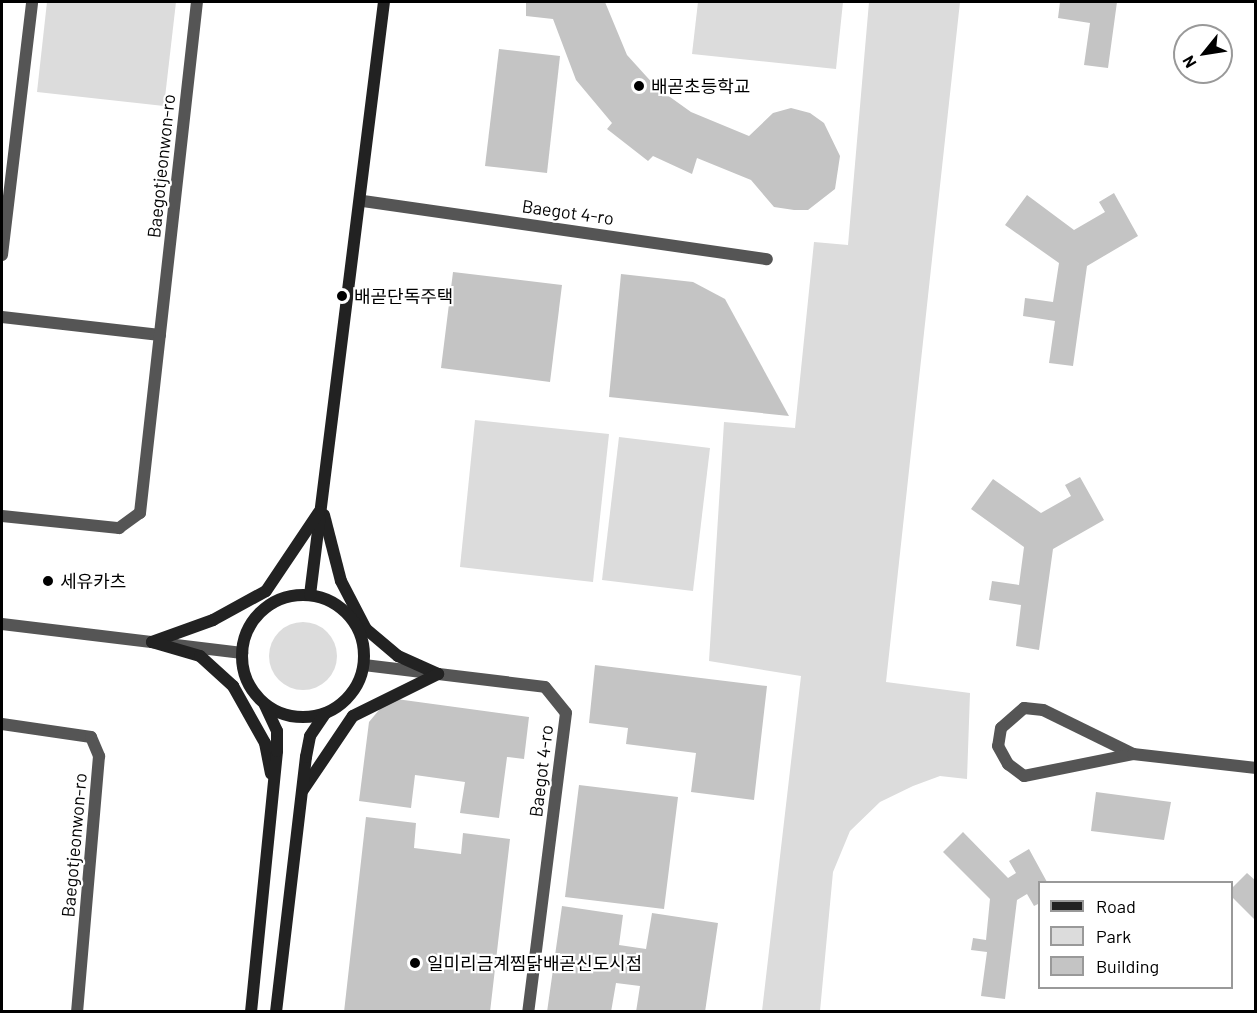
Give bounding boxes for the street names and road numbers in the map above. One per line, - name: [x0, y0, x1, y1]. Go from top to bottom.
- street label: Baegotjeonwon-ro: [143, 93, 179, 239]
- street label: Baegot 4-ro: [521, 195, 615, 229]
- street label: Baegot 4-ro: [525, 724, 557, 818]
- street label: Baegotjeonwon-ro: [57, 772, 91, 918]

